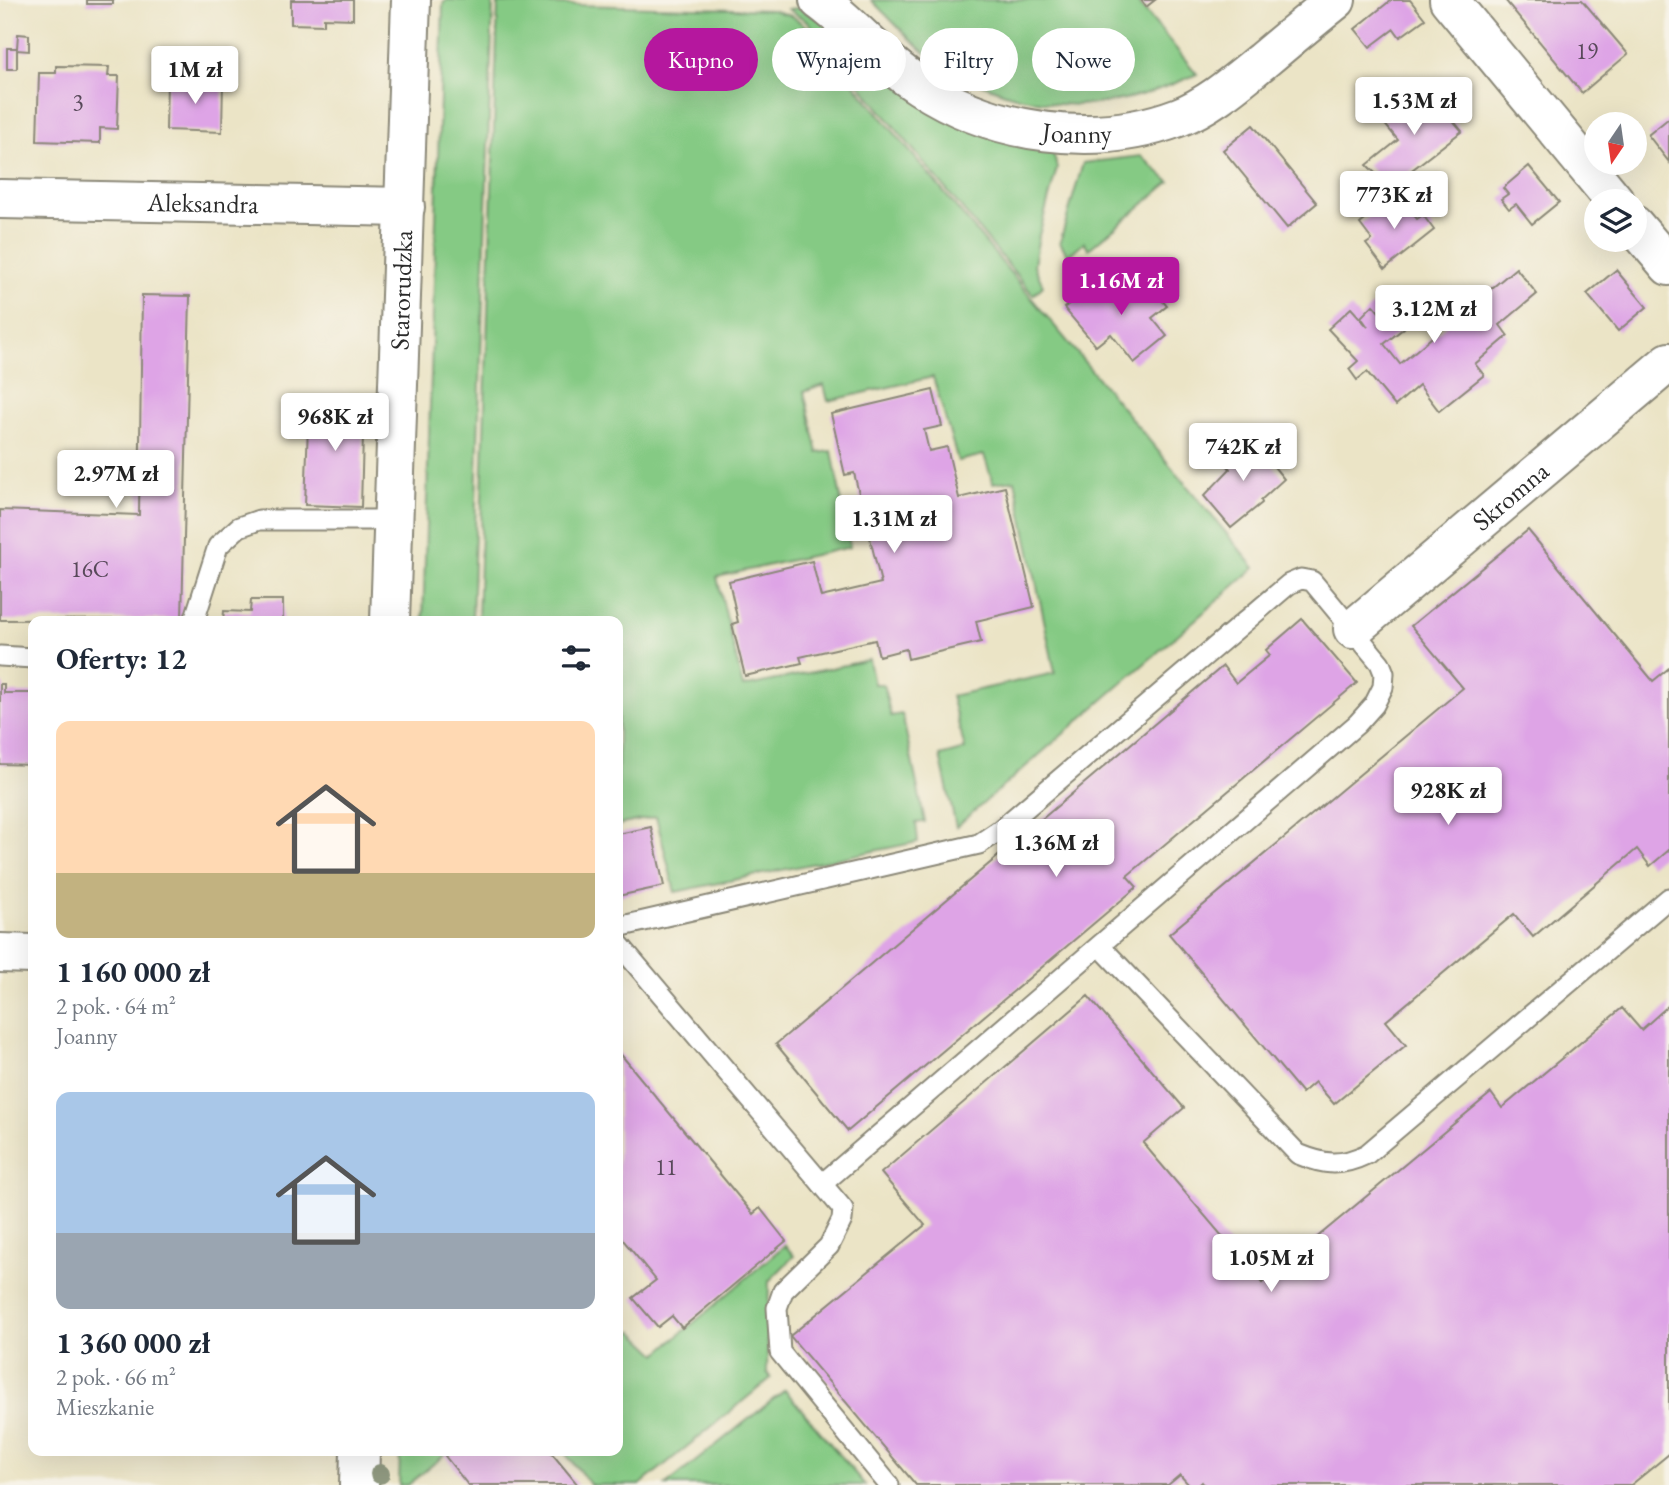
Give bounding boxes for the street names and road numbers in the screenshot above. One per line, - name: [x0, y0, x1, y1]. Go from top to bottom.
- street label: Joanny: [1038, 114, 1114, 151]
- street label: Aleksandra: [146, 185, 260, 221]
- street label: Starorudzka: [382, 229, 420, 351]
- street label: Skromna: [1465, 454, 1556, 538]

